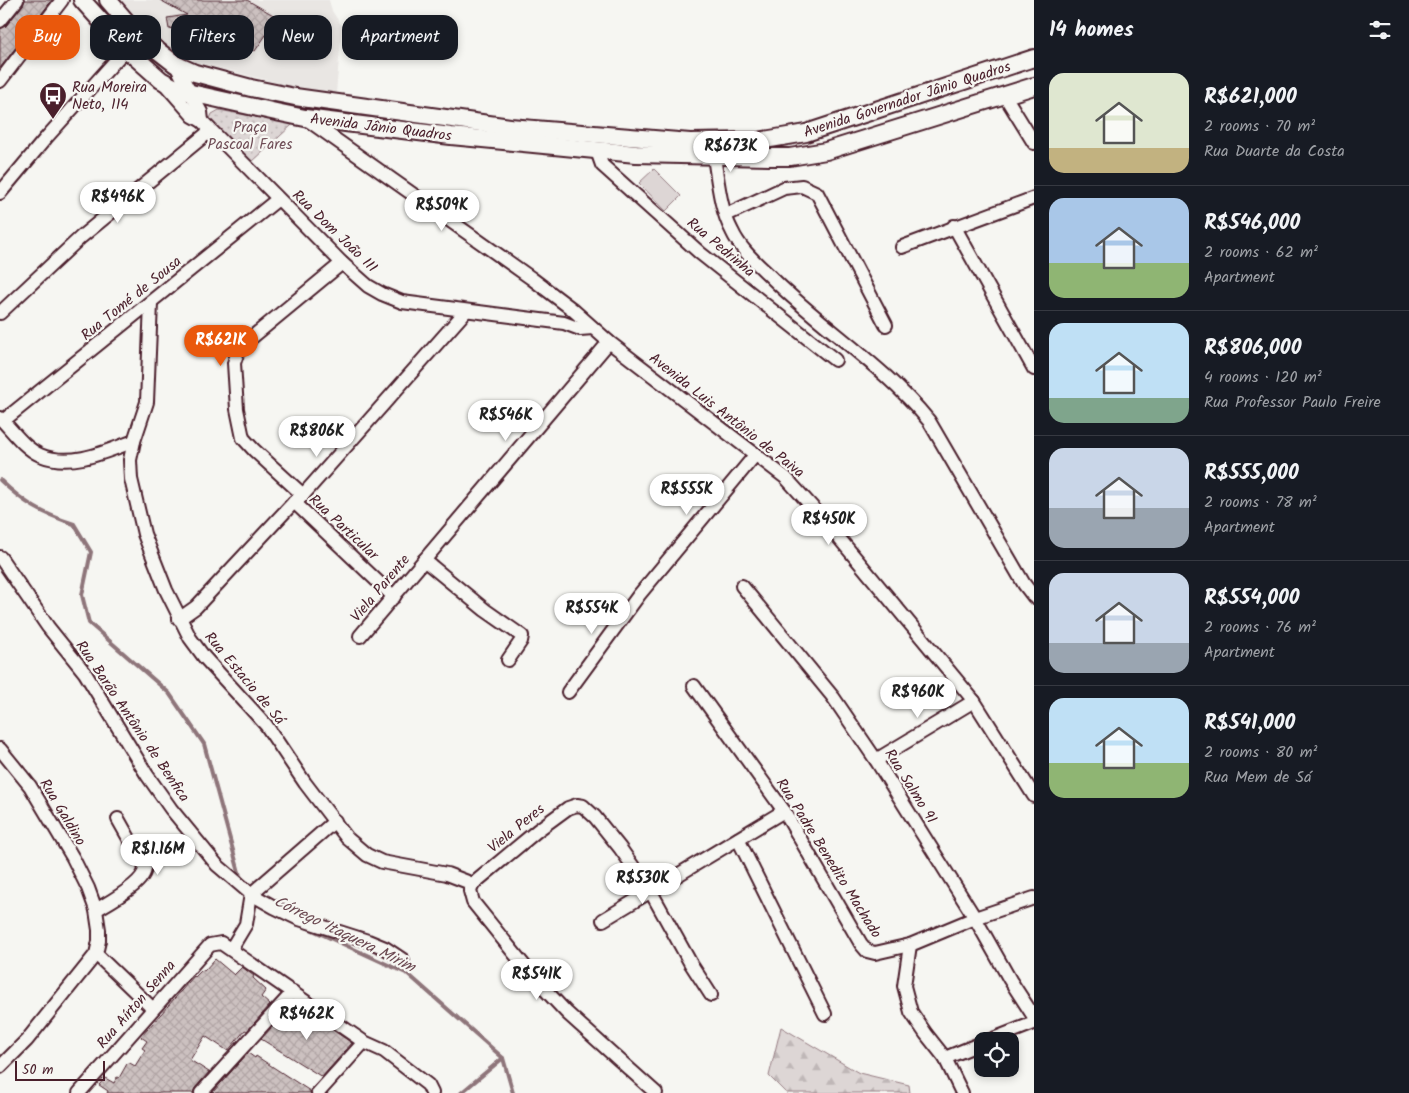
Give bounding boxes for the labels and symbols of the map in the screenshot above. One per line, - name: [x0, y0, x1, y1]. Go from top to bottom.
- street label: Avenida Governador Jânio Quadros: [801, 55, 1015, 145]
- place label: Rua Moreira Neto, 114: [72, 76, 147, 117]
- bus stop icon: Rua Moreira Neto, 114: [38, 81, 68, 120]
- street label: Avenida Jânio Quadros: [309, 107, 454, 149]
- park label: Praça Pascoal Fares: [208, 116, 293, 157]
- pin: R$673K: [690, 130, 772, 173]
- pin: R$496K: [77, 182, 159, 224]
- street label: Rua Dom João III: [286, 184, 383, 279]
- pin: R$509K: [401, 190, 483, 232]
- street label: Rua Pedrinha: [681, 212, 760, 284]
- street label: Rua Tomé de Sousa: [76, 250, 187, 347]
- pin: R$621K: [180, 324, 262, 367]
- street label: Avenida Luis Antônio de Paiva: [643, 347, 809, 484]
- pin: R$546K: [465, 400, 547, 442]
- pin: R$806K: [276, 416, 358, 458]
- pin: R$555K: [646, 474, 728, 516]
- street label: Rua Particular: [303, 489, 384, 567]
- pin: R$450K: [788, 504, 870, 546]
- street label: Viela Parente: [345, 549, 417, 628]
- pin: R$554K: [551, 592, 633, 635]
- street label: Rua Estacio de Sá: [198, 627, 292, 732]
- street label: Rua Barão Antônio de Benfica: [69, 636, 195, 807]
- pin: R$960K: [877, 676, 959, 719]
- street label: Rua Salmo 91: [878, 744, 943, 829]
- street label: Rua Galdino: [33, 774, 92, 851]
- street label: Rua Padre Benedito Machado: [769, 774, 887, 944]
- street label: Viela Peres: [483, 798, 551, 860]
- pin: R$1.16M: [112, 834, 204, 876]
- pin: R$530K: [602, 862, 684, 905]
- water label: Córrego Itaquera Mirim: [269, 889, 420, 980]
- street label: Rua Aírton Senna: [91, 955, 182, 1054]
- pin: R$541K: [496, 958, 578, 1001]
- pin: R$462K: [266, 998, 348, 1041]
- scale bar: [15, 1058, 105, 1081]

